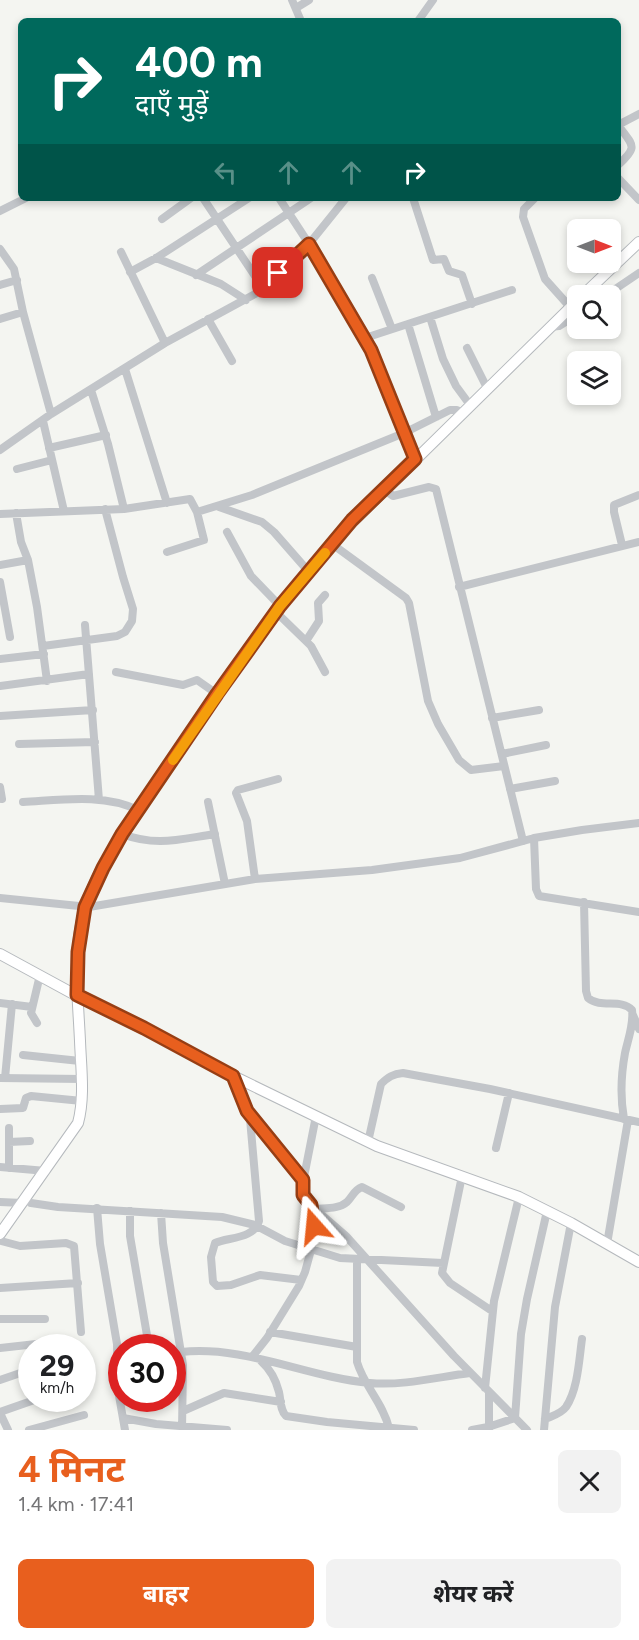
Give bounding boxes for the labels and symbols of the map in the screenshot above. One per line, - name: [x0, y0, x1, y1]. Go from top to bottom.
- north arrow: [567, 219, 621, 273]
- pin: [252, 247, 303, 298]
- position arrow: [282, 1194, 346, 1258]
- speed limit sign: 30: [108, 1334, 186, 1412]

